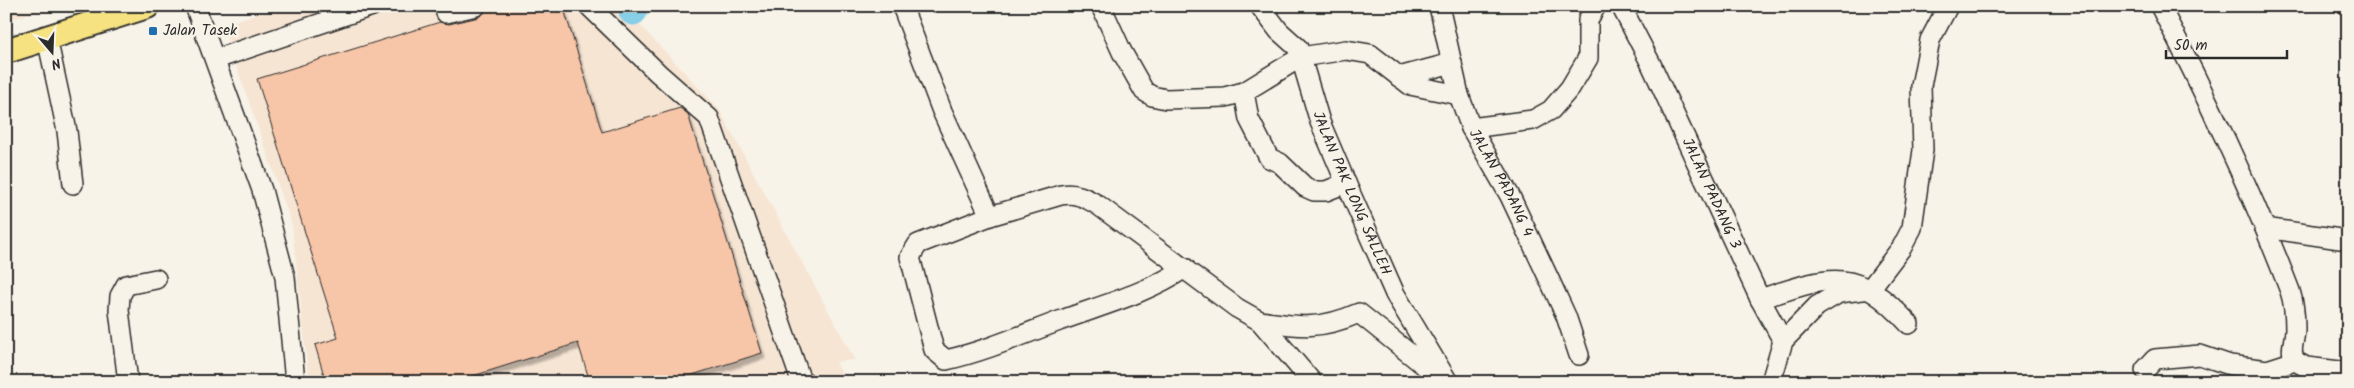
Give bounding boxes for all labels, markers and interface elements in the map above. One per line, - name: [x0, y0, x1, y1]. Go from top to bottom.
- place label: Jalan Tasek: [163, 19, 238, 43]
- marker: Jalan Tasek: [147, 25, 159, 37]
- north arrow: [28, 28, 78, 78]
- scale bar: [2166, 28, 2288, 60]
- text: 50 m: [2174, 34, 2208, 58]
- text: N: [48, 52, 64, 75]
- street label: JALAN PAK LONG SALLEH: [1305, 108, 1397, 279]
- street label: JALAN PADANG 4: [1462, 125, 1540, 241]
- street label: JALAN PADANG 3: [1675, 134, 1747, 253]

